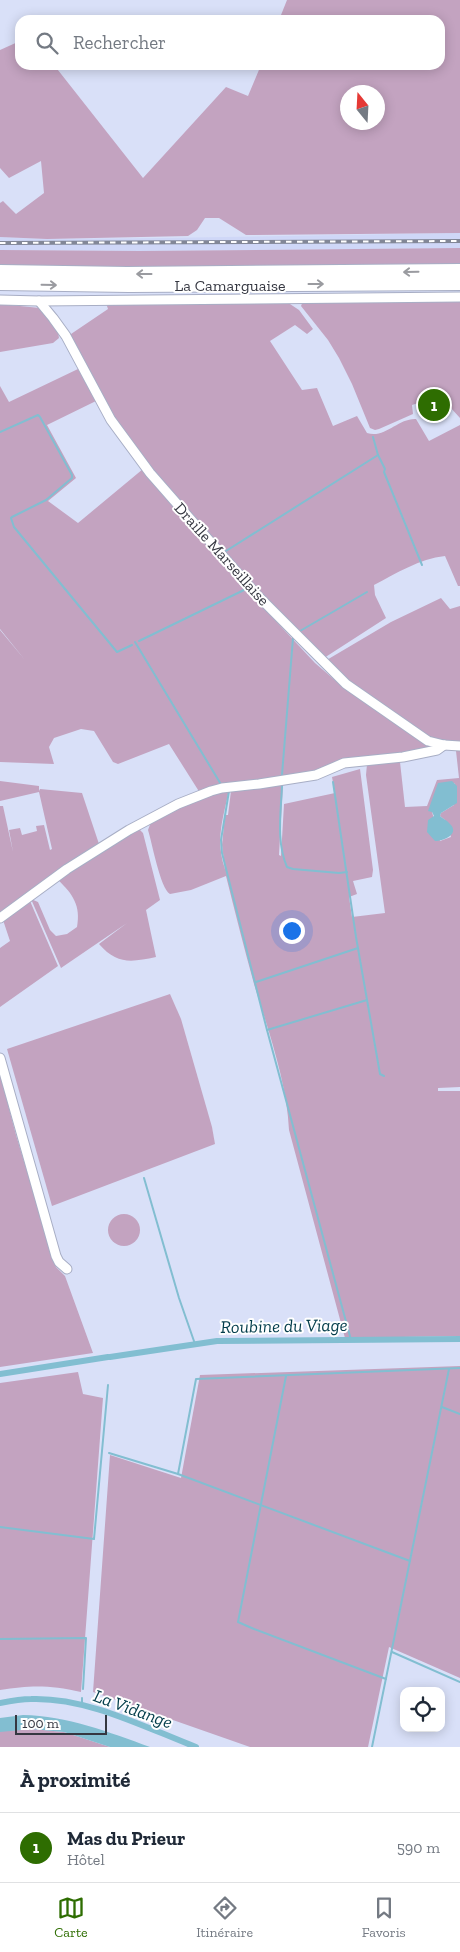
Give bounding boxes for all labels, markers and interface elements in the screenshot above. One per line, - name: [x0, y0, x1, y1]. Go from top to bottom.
- search box: [15, 15, 445, 70]
- icon: search: [33, 29, 61, 57]
- text: Rechercher: [73, 31, 166, 54]
- north arrow: [340, 85, 385, 130]
- one-way arrow: [404, 267, 420, 277]
- one-way arrow: [136, 269, 152, 279]
- street label: La Camarguaise: [175, 276, 285, 295]
- one-way arrow: [308, 279, 324, 289]
- one-way arrow: [40, 280, 56, 290]
- pin: 1: [418, 386, 450, 424]
- street label: Draille Marseillaise: [171, 498, 273, 610]
- your location: [279, 918, 305, 944]
- water label: Roubine du Viage: [220, 1314, 348, 1338]
- water label: La Vidange: [91, 1685, 176, 1733]
- map controls: [400, 1687, 445, 1732]
- button: locate: [400, 1687, 445, 1732]
- scale bar: [15, 1712, 108, 1735]
- text: 100 m: [22, 1715, 59, 1732]
- text: À proximité: [20, 1767, 130, 1792]
- text: Mas du Prieur: [67, 1827, 185, 1850]
- text: 1: [33, 1838, 39, 1857]
- text: 590 m: [397, 1838, 440, 1857]
- text: Hôtel: [67, 1850, 105, 1869]
- tab: Carte: [54, 1894, 88, 1941]
- tab: Itinéraire: [196, 1894, 253, 1941]
- tab: Favoris: [362, 1894, 406, 1941]

